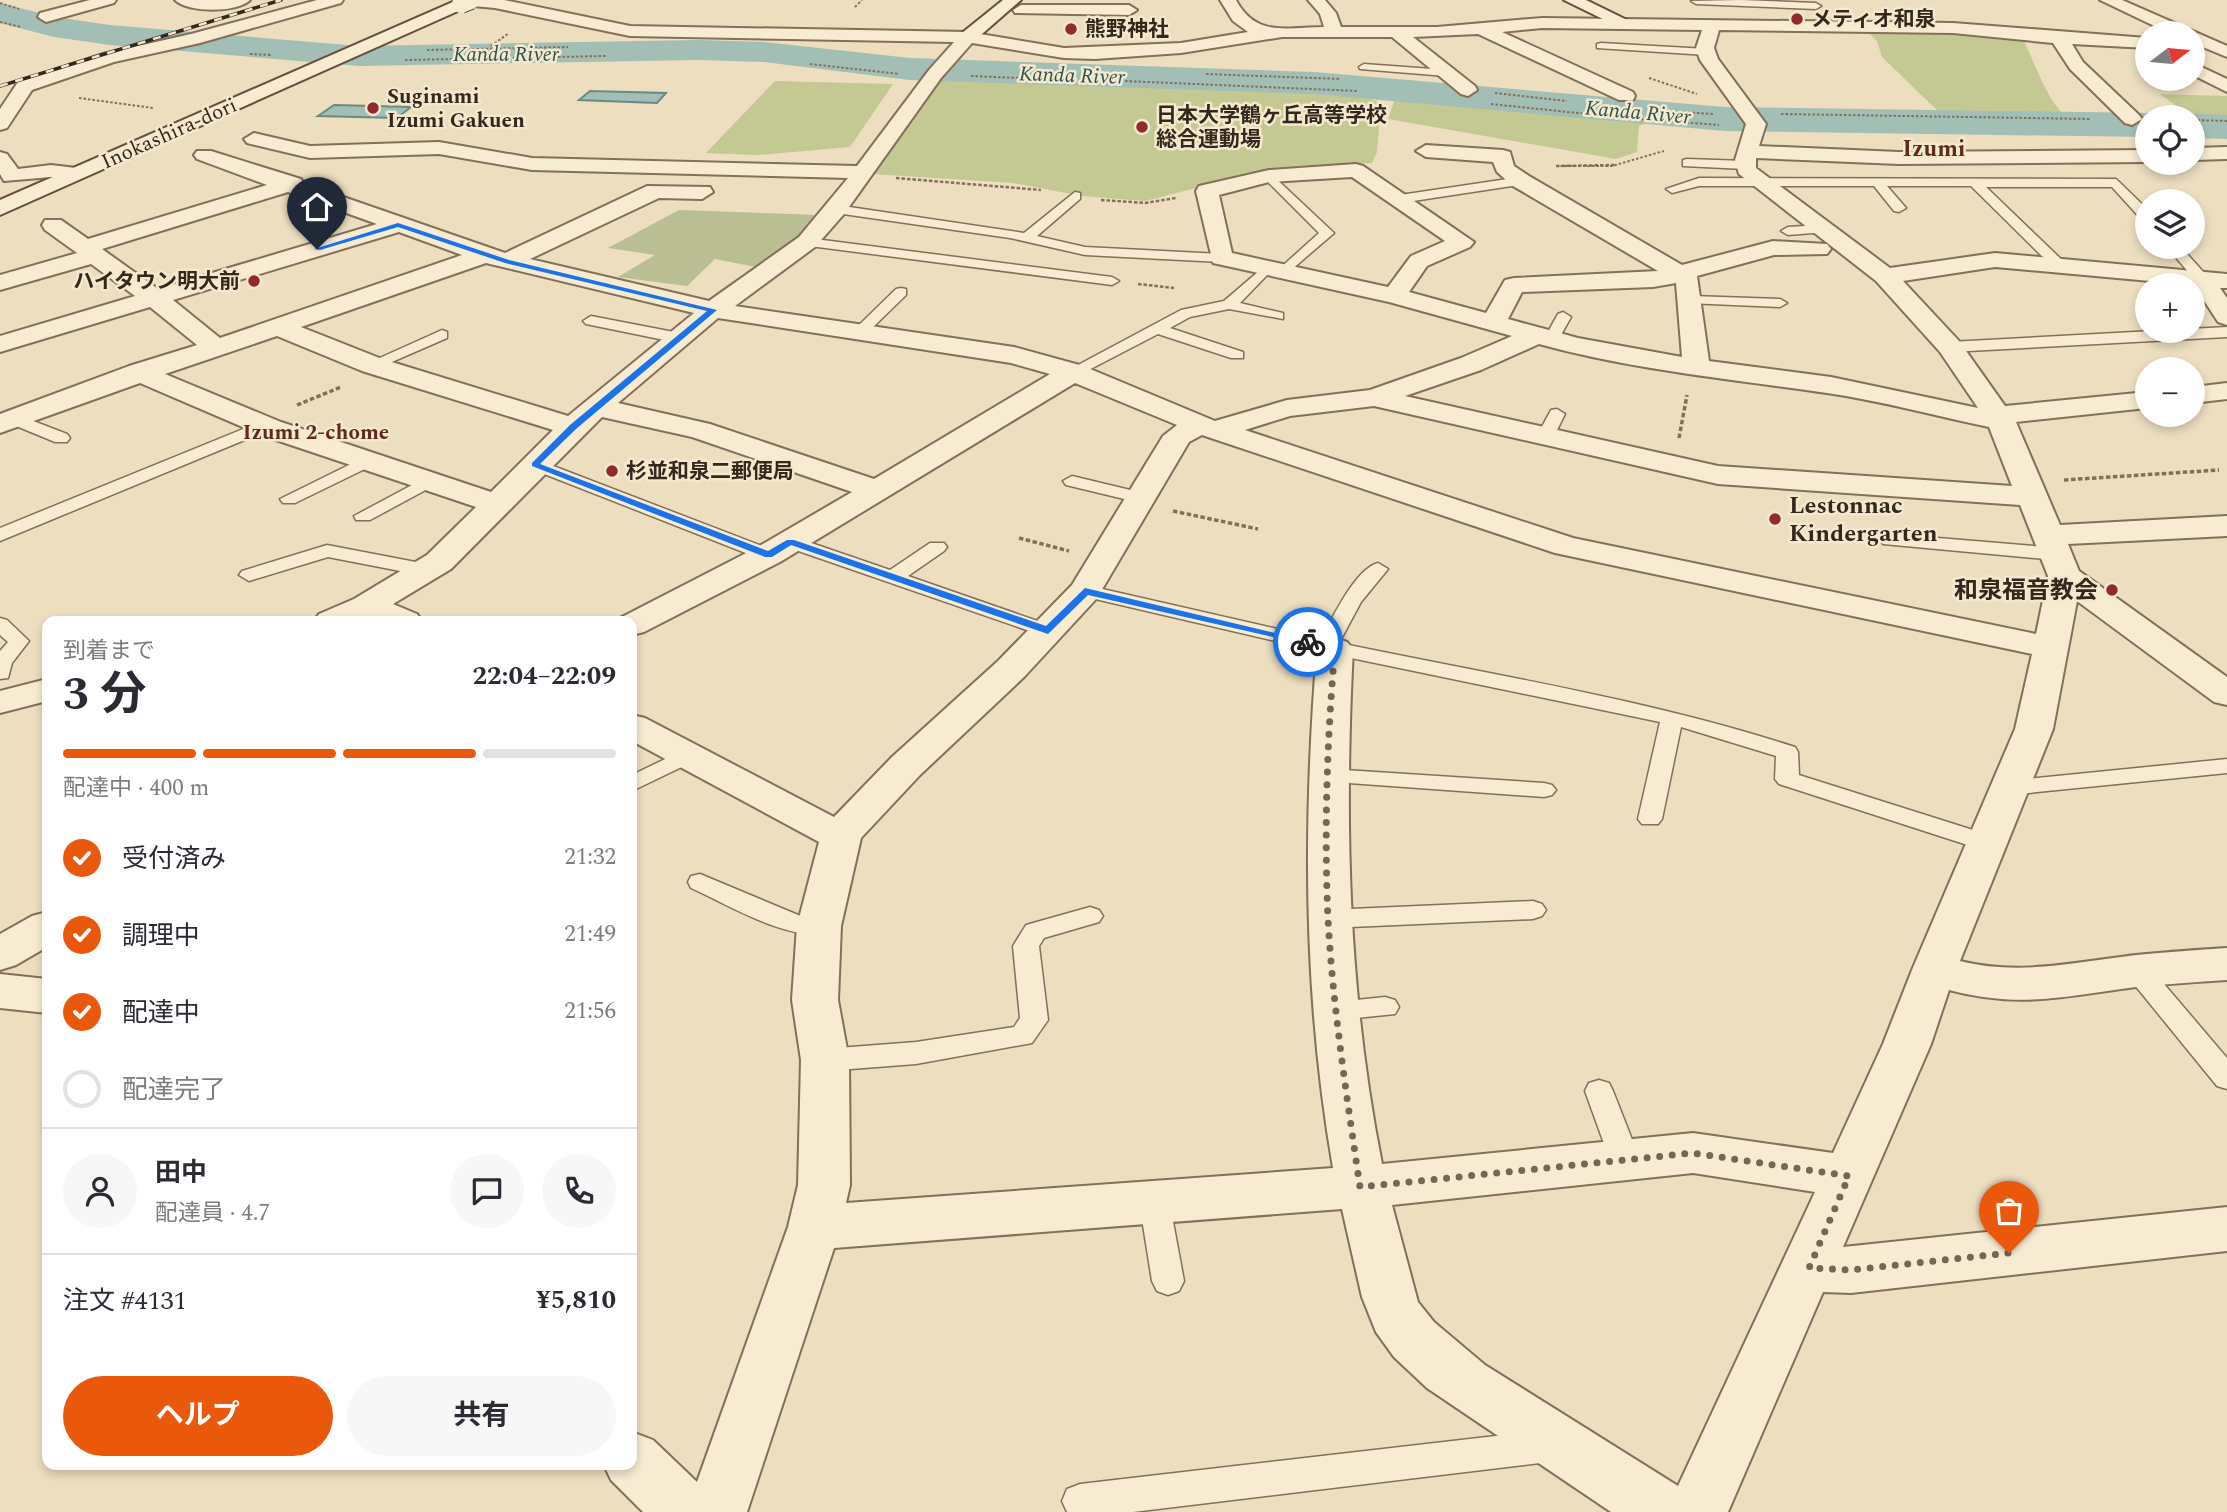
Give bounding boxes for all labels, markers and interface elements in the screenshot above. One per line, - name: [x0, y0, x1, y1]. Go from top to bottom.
- place label: メティオ和泉: [1811, 4, 1936, 36]
- marker: メティオ和泉: [1789, 11, 1805, 27]
- place label: 熊野神社: [1085, 14, 1169, 46]
- marker: 熊野神社: [1063, 21, 1079, 37]
- north arrow: [2135, 21, 2205, 91]
- map controls: [2135, 21, 2205, 427]
- water label: Kanda River: [453, 39, 560, 71]
- water label: Kanda River: [1018, 58, 1126, 94]
- place label: Suginami Izumi Gakuen: [387, 81, 525, 137]
- street label: Inokashira-dori: [96, 90, 242, 178]
- water label: Kanda River: [1584, 92, 1693, 134]
- marker: Suginami Izumi Gakuen: [365, 100, 381, 116]
- place label: 日本大学鶴ヶ丘高等学校 総合運動場: [1156, 100, 1387, 156]
- button: locate: [2135, 105, 2205, 175]
- marker: 日本大学鶴ヶ丘高等学校 総合運動場: [1134, 119, 1150, 135]
- district label: Izumi: [1903, 132, 1965, 167]
- pin: [287, 177, 347, 249]
- icon: home: [298, 188, 336, 226]
- button: layers: [2135, 189, 2205, 259]
- place label: ハイタウン明大前: [73, 266, 240, 298]
- marker: ハイタウン明大前: [246, 273, 262, 289]
- button: +: [2135, 273, 2205, 343]
- button: −: [2135, 357, 2205, 427]
- district label: Izumi 2-chome: [243, 417, 389, 449]
- place label: 杉並和泉二郵便局: [626, 456, 794, 488]
- marker: 杉並和泉二郵便局: [604, 463, 620, 479]
- place label: Lestonnac Kindergarten: [1789, 488, 1938, 552]
- marker: Lestonnac Kindergarten: [1767, 511, 1783, 527]
- place label: 和泉福音教会: [1954, 573, 2098, 609]
- marker: 和泉福音教会: [2104, 582, 2120, 598]
- courier: [1273, 607, 1343, 677]
- icon: bike: [1289, 623, 1327, 661]
- text: 到着まで: [63, 634, 155, 669]
- text: 22:04–22:09: [472, 656, 616, 696]
- text: 3 分: [63, 660, 146, 730]
- text: 配達中 · 400 m: [63, 771, 209, 806]
- icon: check: [63, 839, 101, 877]
- text: 受付済み: [122, 839, 226, 879]
- text: 21:32: [564, 840, 616, 875]
- icon: check: [63, 916, 101, 954]
- text: 調理中: [122, 916, 200, 956]
- text: 21:49: [564, 917, 616, 952]
- icon: check: [63, 993, 101, 1031]
- text: 配達中: [122, 993, 200, 1033]
- text: 21:56: [564, 994, 616, 1029]
- text: 配達完了: [122, 1070, 226, 1110]
- text: 田中: [155, 1153, 207, 1193]
- button: person: [63, 1154, 137, 1228]
- button: chat: [450, 1154, 524, 1228]
- button: phone: [542, 1154, 616, 1228]
- pin: [1979, 1181, 2039, 1253]
- icon: bag: [1990, 1192, 2028, 1230]
- text: 配達員 · 4.7: [155, 1196, 270, 1231]
- text: ¥5,810: [536, 1280, 616, 1320]
- text: 注文 #4131: [63, 1281, 187, 1321]
- button: ヘルプ: [63, 1376, 333, 1456]
- button: 共有: [347, 1376, 616, 1456]

